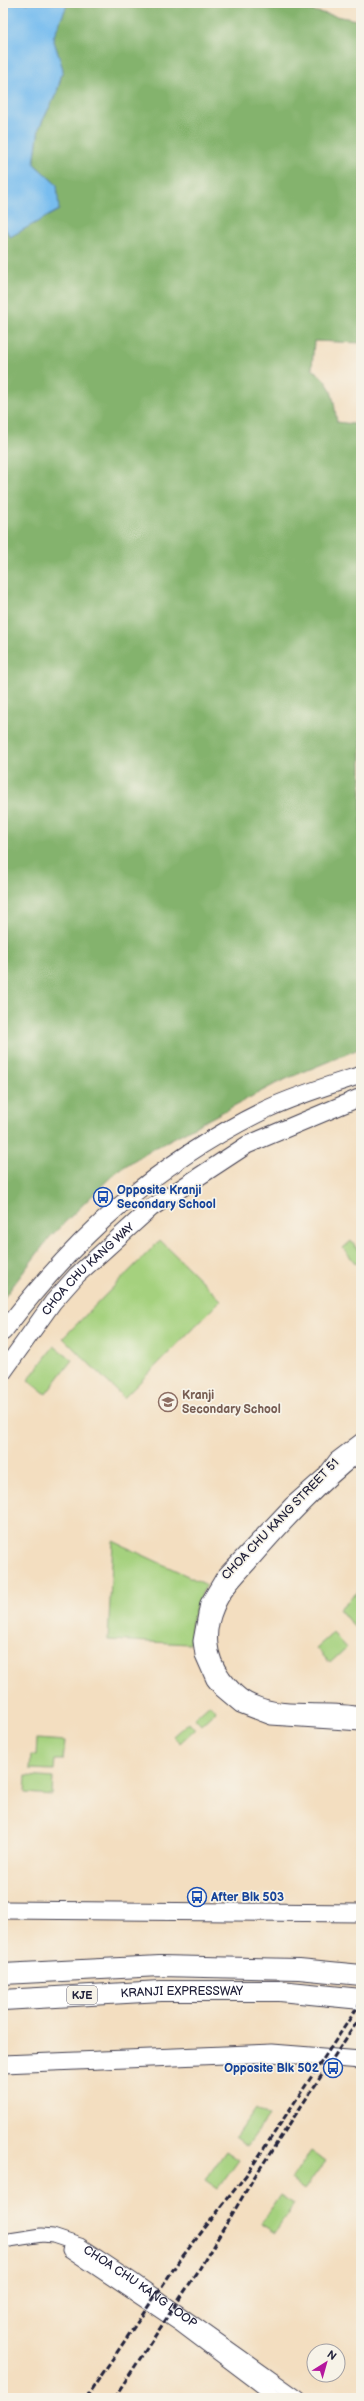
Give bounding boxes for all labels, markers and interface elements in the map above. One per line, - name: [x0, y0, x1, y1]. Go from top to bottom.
- place label: Opposite Kranji Secondary School: [117, 1183, 216, 1212]
- bus stop icon: Opposite Kranji Secondary School: [92, 1186, 114, 1208]
- street label: CHOA CHU KANG WAY: [39, 1219, 138, 1319]
- place label: Kranji Secondary School: [182, 1388, 281, 1417]
- school or university icon: Kranji Secondary School: [157, 1391, 179, 1413]
- street label: CHOA CHU KANG STREET 51: [218, 1456, 342, 1583]
- bus stop icon: After Blk 503: [186, 1886, 208, 1908]
- place label: After Blk 503: [210, 1890, 284, 1905]
- street label: KRANJI EXPRESSWAY: [120, 1984, 244, 2001]
- road number: KJE: [67, 1986, 97, 2004]
- bus stop icon: Opposite Blk 502: [322, 2057, 344, 2079]
- place label: Opposite Blk 502: [224, 2061, 320, 2076]
- street label: CHOA CHU KANG LOOP: [80, 2242, 200, 2331]
- north arrow: [306, 2343, 346, 2383]
- text: N: [325, 2348, 339, 2363]

